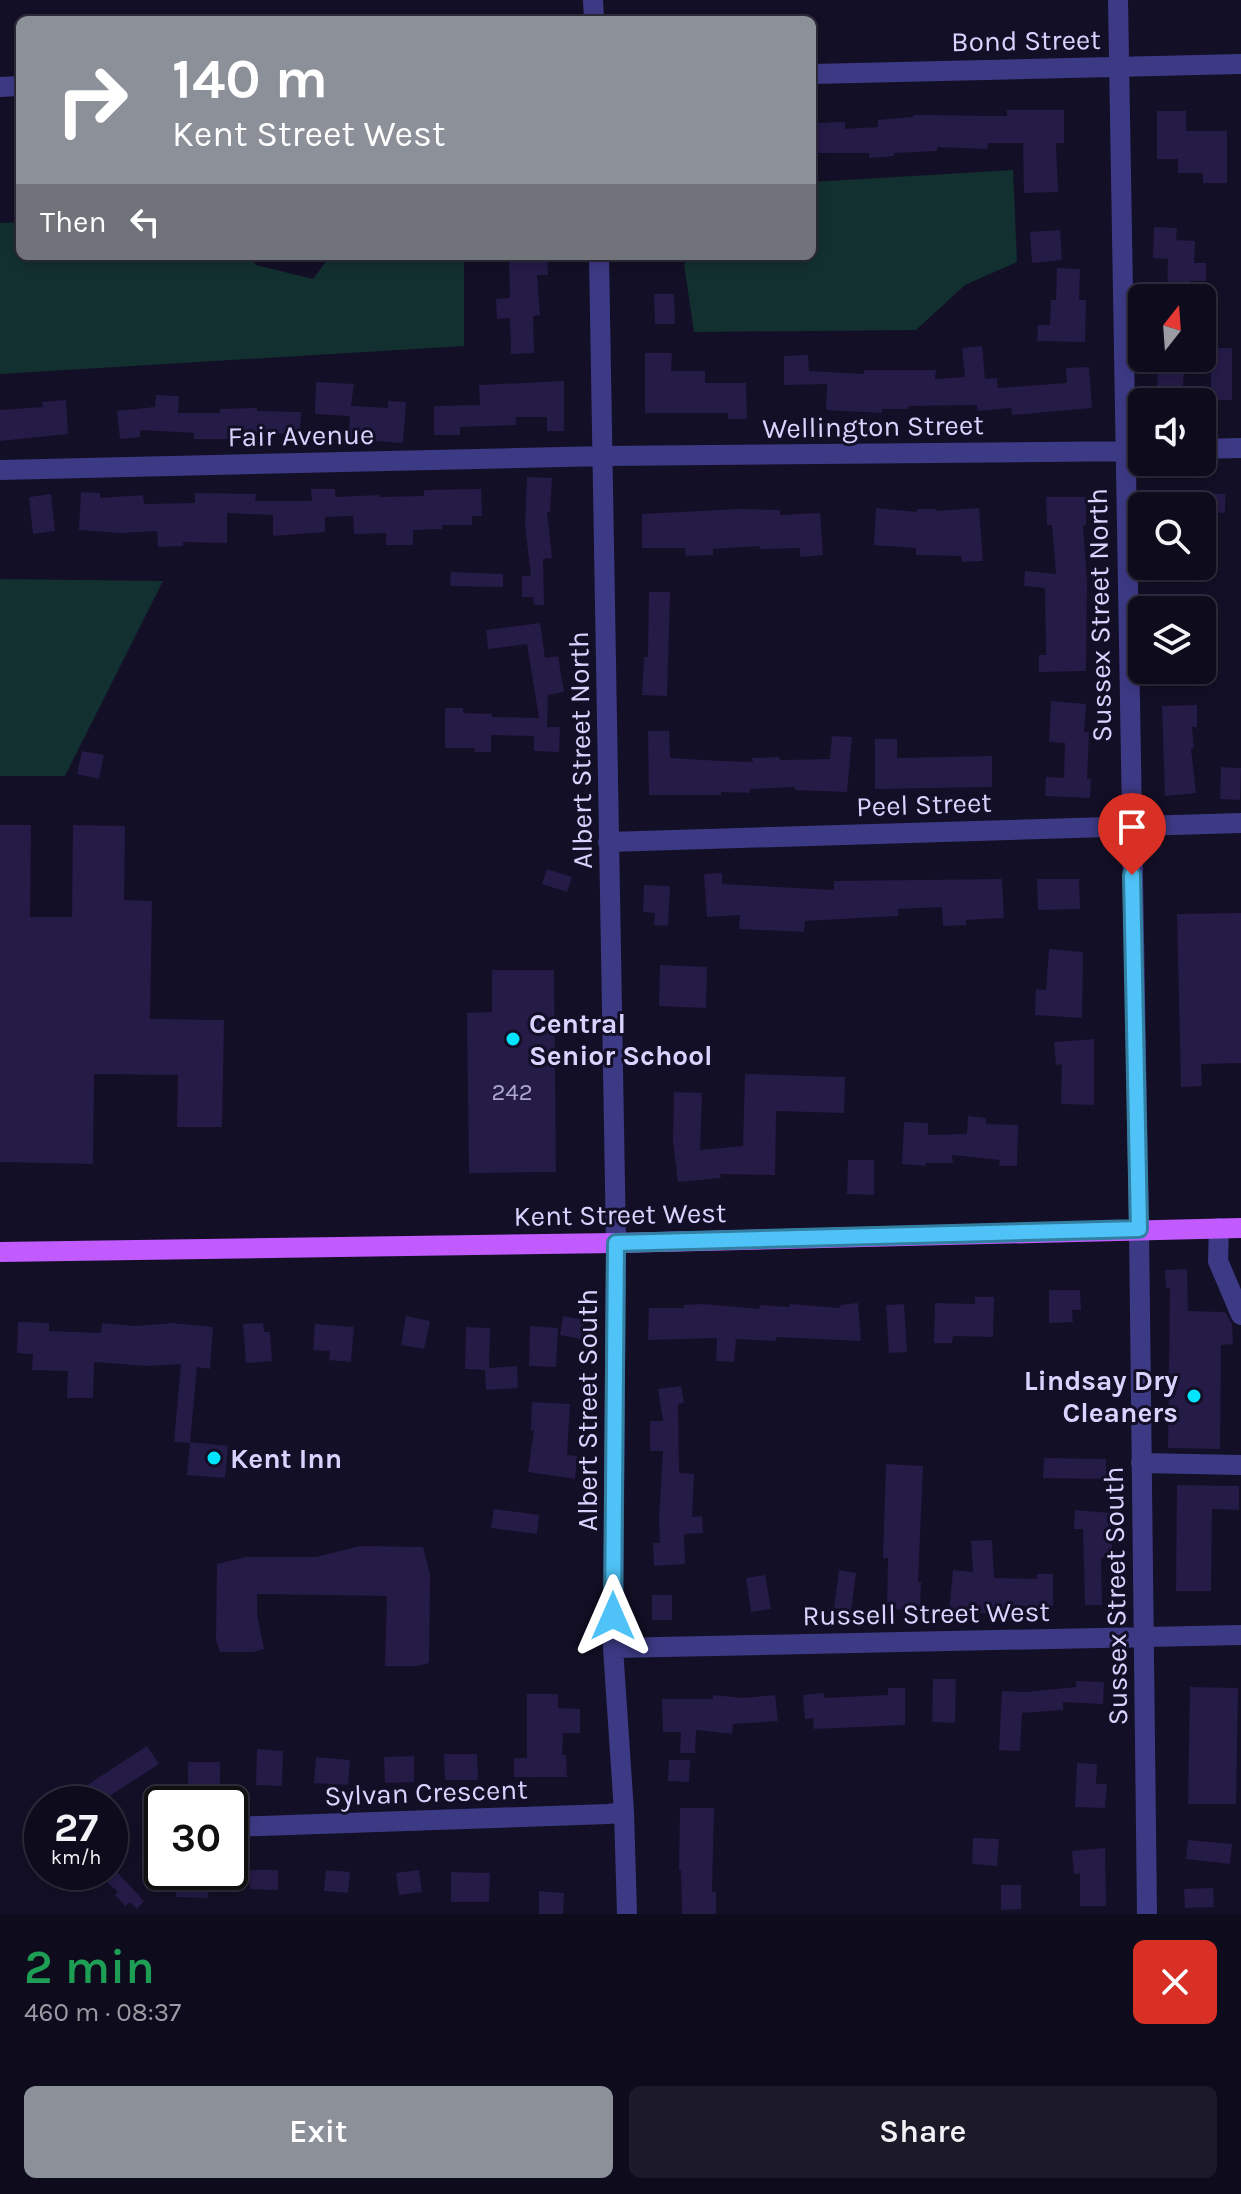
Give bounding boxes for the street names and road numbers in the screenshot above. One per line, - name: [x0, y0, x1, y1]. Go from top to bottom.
- street label: Bond Street: [951, 23, 1101, 58]
- street label: Wellington Street: [762, 408, 984, 445]
- street label: Fair Avenue: [227, 418, 375, 453]
- street label: Sussex Street North: [1081, 488, 1118, 742]
- street label: Albert Street North: [562, 631, 599, 869]
- street label: Peel Street: [856, 786, 992, 823]
- street label: Kent Street West: [513, 1196, 727, 1233]
- street label: Albert Street South: [571, 1289, 604, 1531]
- street label: Sussex Street South: [1097, 1466, 1134, 1726]
- street label: Russell Street West: [802, 1595, 1050, 1632]
- street label: Sylvan Crescent: [324, 1772, 528, 1813]

